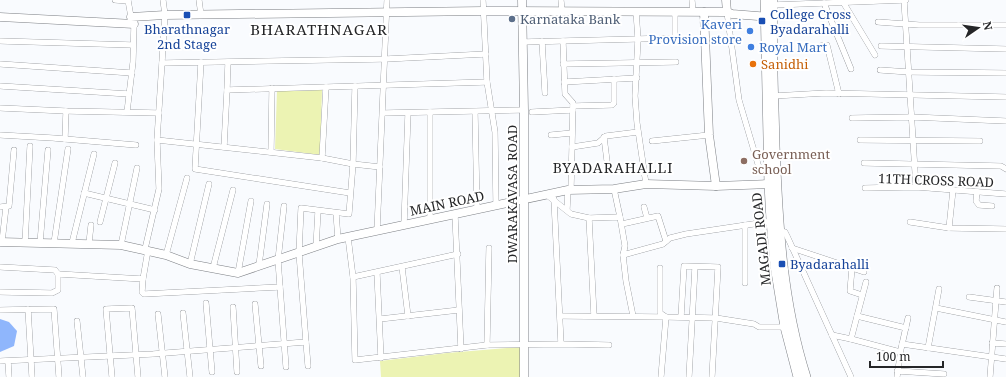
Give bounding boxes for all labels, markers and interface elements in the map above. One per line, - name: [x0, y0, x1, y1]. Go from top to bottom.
- place label: College Cross Byadarahalli: [770, 5, 851, 38]
- north arrow: [958, 8, 998, 48]
- marker: Bharathnagar 2nd Stage: [182, 10, 192, 20]
- place label: Karnataka Bank: [520, 10, 621, 28]
- marker: Karnataka Bank: [507, 14, 517, 24]
- place label: Kaveri Provision store: [649, 15, 742, 48]
- marker: College Cross Byadarahalli: [757, 16, 767, 26]
- district label: BHARATHNAGAR: [250, 19, 388, 39]
- place label: Bharathnagar 2nd Stage: [144, 20, 230, 53]
- text: N: [980, 20, 997, 32]
- marker: Kaveri Provision store: [745, 26, 755, 36]
- place label: Royal Mart: [759, 38, 827, 56]
- marker: Royal Mart: [746, 42, 756, 52]
- place label: Sanidhi: [761, 55, 808, 73]
- marker: Sanidhi: [748, 59, 758, 69]
- street label: DWARAKAVASA ROAD: [503, 125, 521, 263]
- place label: Government school: [752, 145, 830, 178]
- marker: Government school: [739, 156, 749, 166]
- district label: BYADARAHALLI: [553, 158, 673, 177]
- street label: 11TH CROSS ROAD: [878, 169, 994, 191]
- street label: MAIN ROAD: [408, 186, 486, 220]
- street label: MAGADI ROAD: [747, 192, 775, 286]
- place label: Byadarahalli: [790, 255, 869, 273]
- marker: Byadarahalli: [777, 259, 787, 269]
- scale bar: [870, 343, 943, 369]
- text: 100 m: [876, 348, 911, 365]

